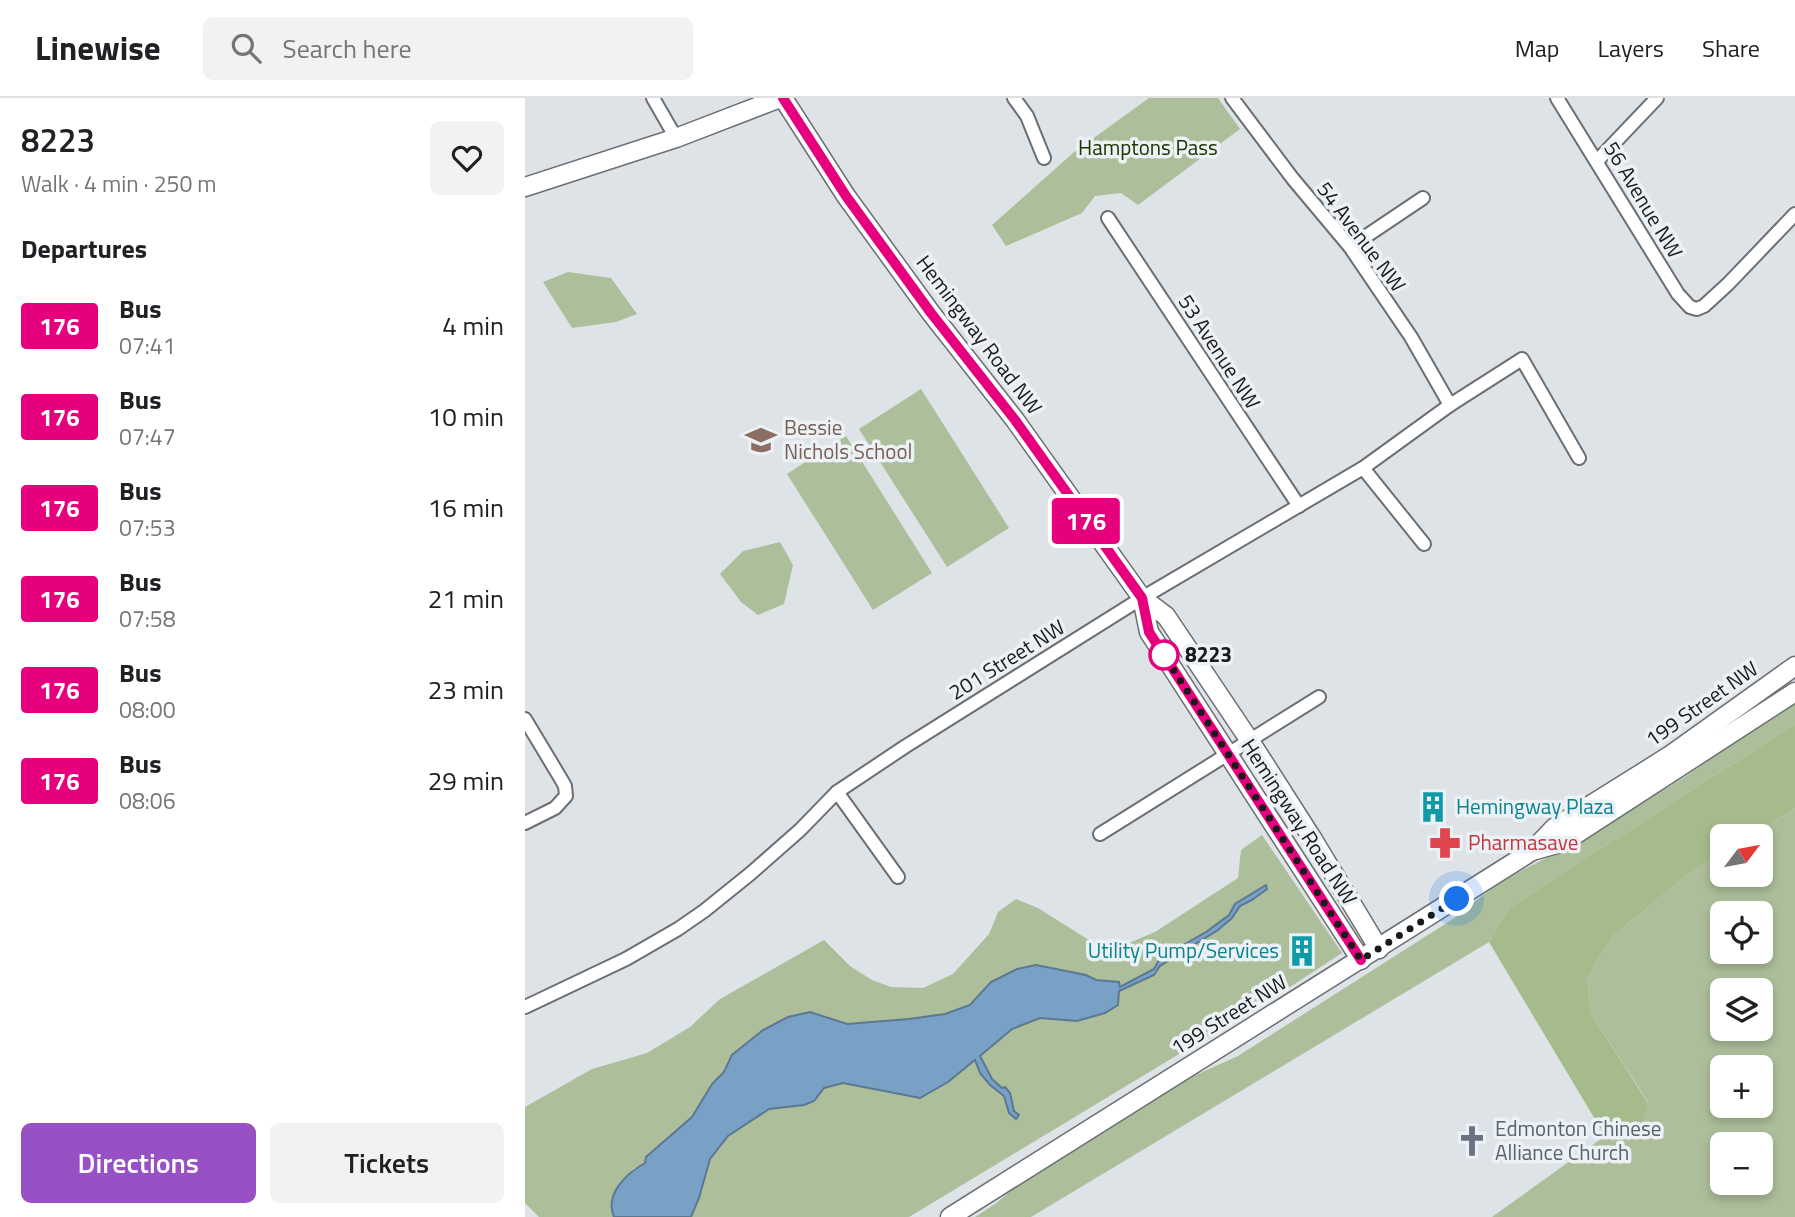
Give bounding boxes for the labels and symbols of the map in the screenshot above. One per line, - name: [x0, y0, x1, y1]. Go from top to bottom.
- park label: Hamptons Pass: [1078, 131, 1218, 163]
- street label: 56 Avenue NW: [1596, 135, 1691, 264]
- street label: 54 Avenue NW: [1310, 174, 1414, 298]
- street label: Hemingway Road NW: [909, 248, 1051, 421]
- street label: 53 Avenue NW: [1171, 288, 1269, 415]
- place label: Bessie Nichols School: [784, 411, 912, 467]
- school or university icon: Bessie Nichols School: [744, 423, 778, 457]
- line badge: 176: [1046, 498, 1126, 544]
- street label: 201 Street NW: [942, 611, 1071, 708]
- place label: 8223: [1185, 638, 1232, 670]
- marker: 8223: [1149, 640, 1179, 670]
- street label: 199 Street NW: [1638, 652, 1764, 754]
- street label: Hemingway Road NW: [1234, 732, 1366, 911]
- building icon: Hemingway Plaza: [1416, 790, 1450, 824]
- place label: Hemingway Plaza: [1456, 790, 1614, 822]
- north arrow: [1710, 824, 1773, 887]
- pharmacy icon: Pharmasave: [1428, 826, 1462, 860]
- place label: Pharmasave: [1468, 826, 1578, 858]
- your location: [1439, 881, 1474, 916]
- place label: Utility Pump/Services: [1088, 934, 1279, 966]
- building icon: Utility Pump/Services: [1285, 934, 1319, 968]
- street label: 199 Street NW: [1164, 966, 1293, 1063]
- place label: Edmonton Chinese Alliance Church: [1495, 1112, 1661, 1168]
- church icon: Edmonton Chinese Alliance Church: [1455, 1124, 1489, 1158]

